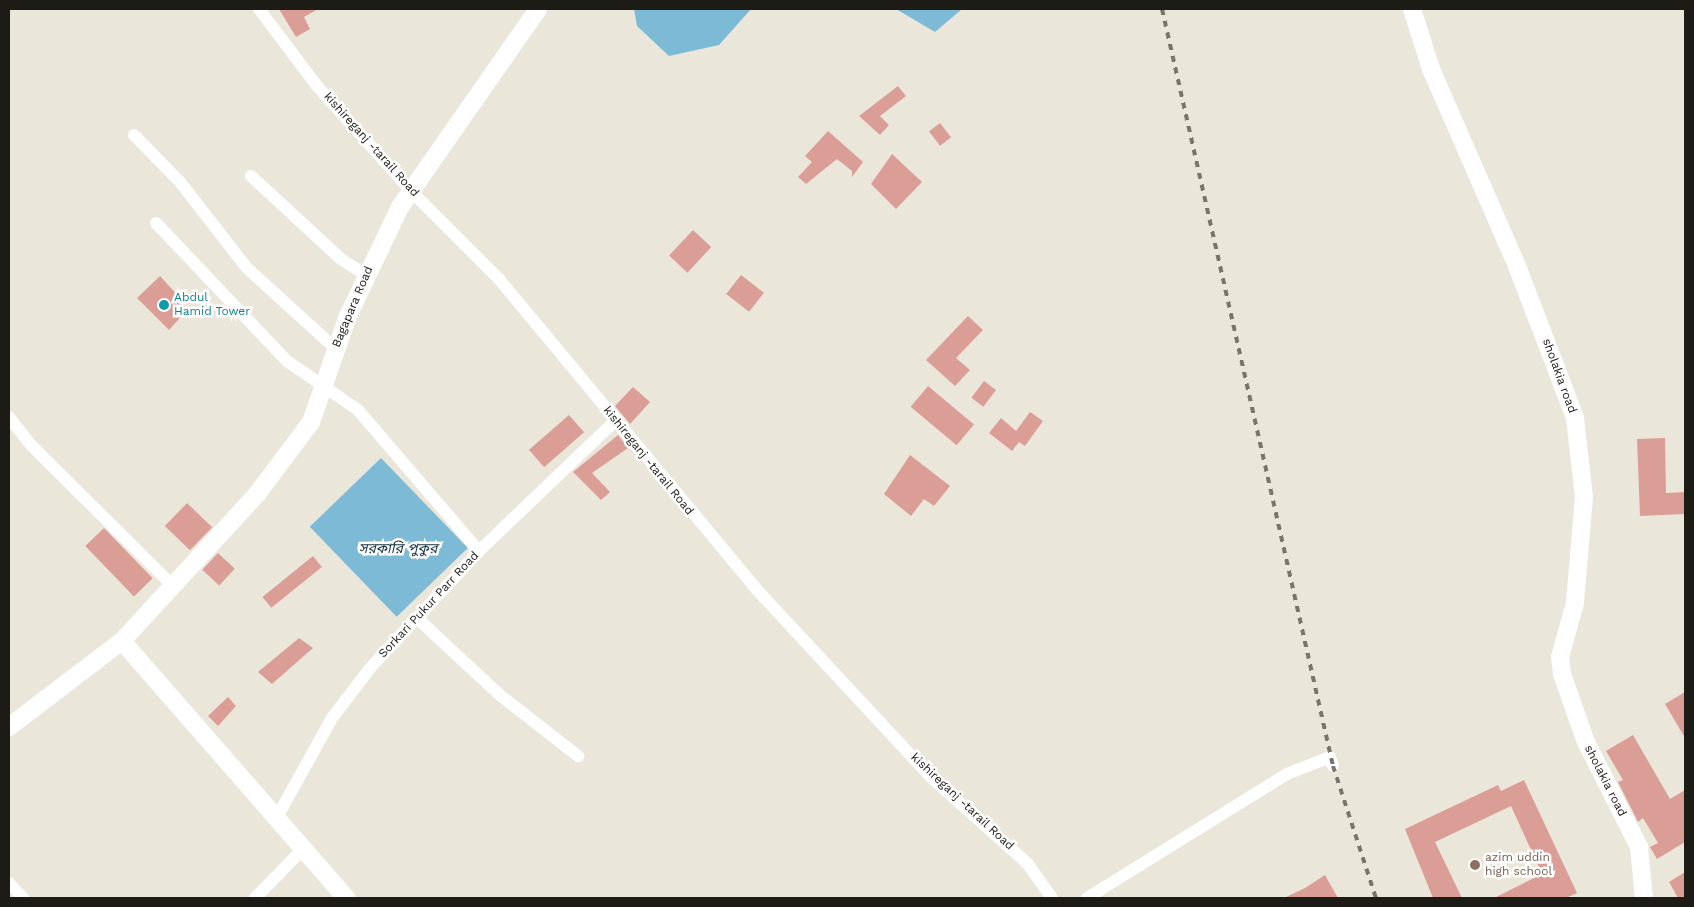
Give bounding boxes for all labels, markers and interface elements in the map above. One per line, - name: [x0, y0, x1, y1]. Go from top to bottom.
- street label: kishireganj -tarail Road: [320, 90, 422, 200]
- street label: Bagapara Road: [329, 264, 377, 350]
- place label: Abdul Hamid Tower: [174, 291, 250, 319]
- marker: Abdul Hamid Tower: [158, 299, 170, 311]
- street label: sholakia road: [1539, 337, 1579, 415]
- street label: kishireganj -tarail Road: [600, 404, 696, 518]
- water label: সরকারি পুকুর: [359, 540, 437, 556]
- street label: Sorkari Pukur Parr Road: [376, 549, 482, 661]
- street label: sholakia road: [1581, 743, 1629, 819]
- street label: kishireganj -tarail Road: [907, 750, 1017, 854]
- place label: azim uddin high school: [1485, 851, 1552, 879]
- marker: azim uddin high school: [1469, 859, 1481, 871]

